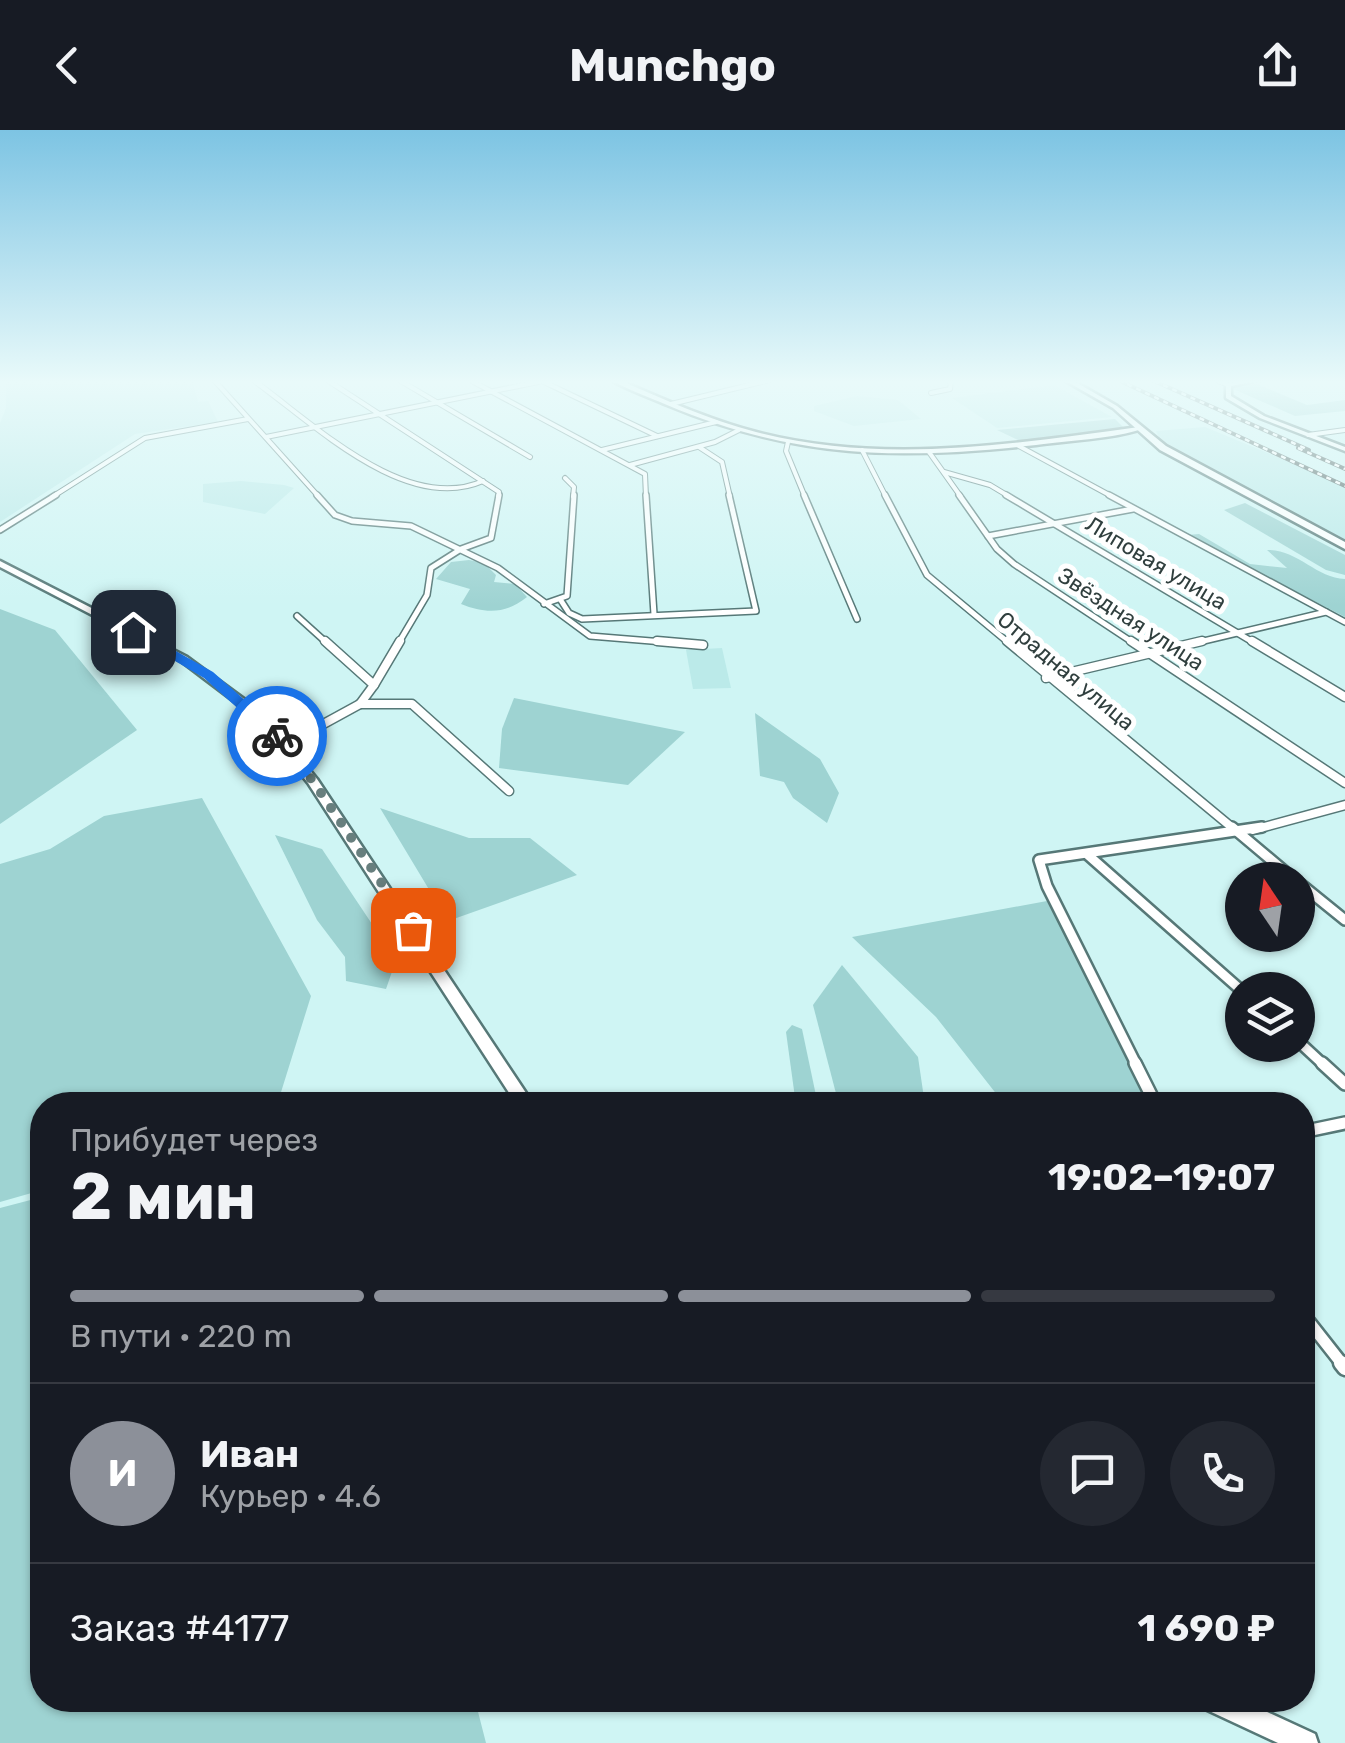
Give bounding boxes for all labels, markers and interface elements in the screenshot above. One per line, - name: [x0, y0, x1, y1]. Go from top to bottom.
- icon: back: [40, 38, 95, 93]
- icon: share: [1250, 38, 1305, 93]
- text: Munchgo: [569, 39, 776, 92]
- street label: Липовая улица: [1081, 510, 1231, 616]
- street label: Звёздная улица: [1053, 562, 1209, 676]
- pin: [91, 590, 176, 675]
- icon: home: [106, 605, 161, 660]
- street label: Отрадная улица: [992, 606, 1140, 736]
- courier: [227, 686, 327, 786]
- icon: bike: [250, 709, 305, 764]
- north arrow: [1225, 862, 1315, 952]
- map controls: [1225, 862, 1315, 1062]
- pin: [371, 888, 456, 973]
- icon: bag: [386, 903, 441, 958]
- button: layers: [1225, 972, 1315, 1062]
- text: Прибудет через: [70, 1121, 318, 1159]
- text: 19:02–19:07: [1048, 1154, 1275, 1200]
- text: 2 мин: [70, 1158, 256, 1235]
- text: В пути · 220 m: [70, 1317, 292, 1355]
- button: chat: [1040, 1421, 1145, 1526]
- button: phone: [1170, 1421, 1275, 1526]
- text: Иван: [200, 1431, 299, 1477]
- text: И: [108, 1450, 137, 1496]
- text: Курьер · 4.6: [200, 1477, 381, 1515]
- text: Заказ #4177: [70, 1605, 289, 1651]
- text: 1 690 ₽: [1138, 1605, 1275, 1651]

